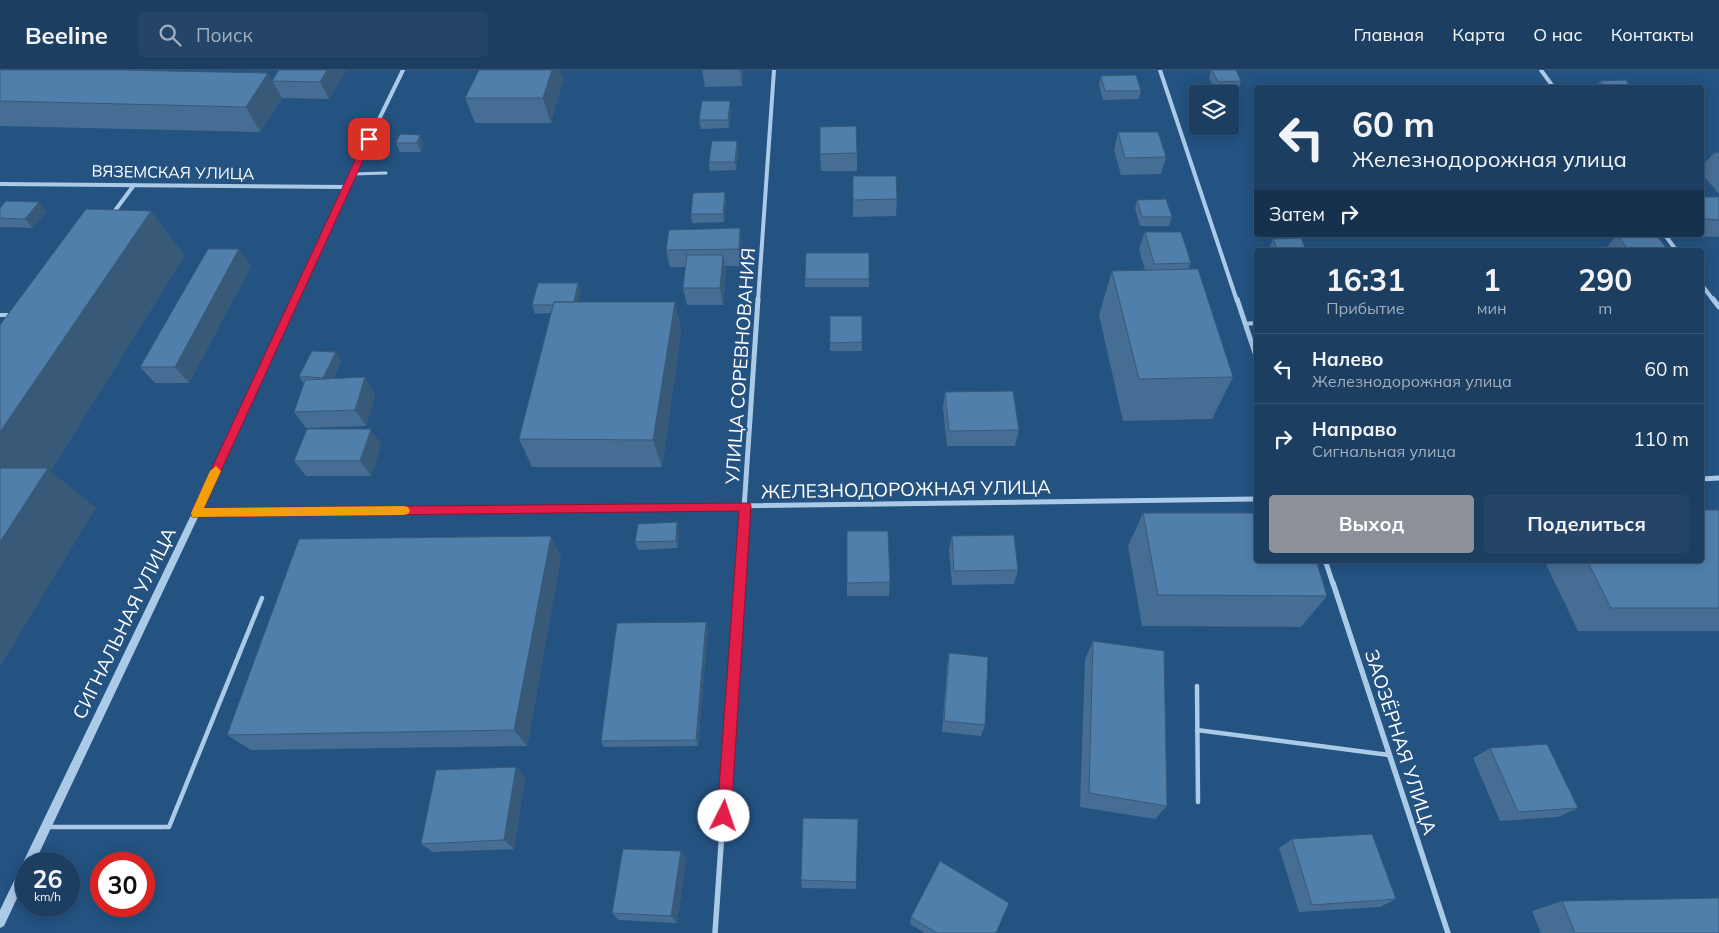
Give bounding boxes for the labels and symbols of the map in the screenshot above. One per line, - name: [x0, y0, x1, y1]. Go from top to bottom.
- pin: [348, 118, 390, 160]
- street label: ВЯЗЕМСКАЯ УЛИЦА: [91, 161, 255, 183]
- street label: УЛИЦА СОРЕВНОВАНИЯ: [720, 247, 760, 486]
- street label: ЖЕЛЕЗНОДОРОЖНАЯ УЛИЦА: [761, 474, 1051, 504]
- street label: СИГНАЛЬНАЯ УЛИЦА: [67, 523, 181, 723]
- street label: ЗАОЗЁРНАЯ УЛИЦА: [1360, 646, 1442, 838]
- position arrow: [697, 789, 749, 841]
- speed limit sign: 30: [90, 852, 155, 917]

